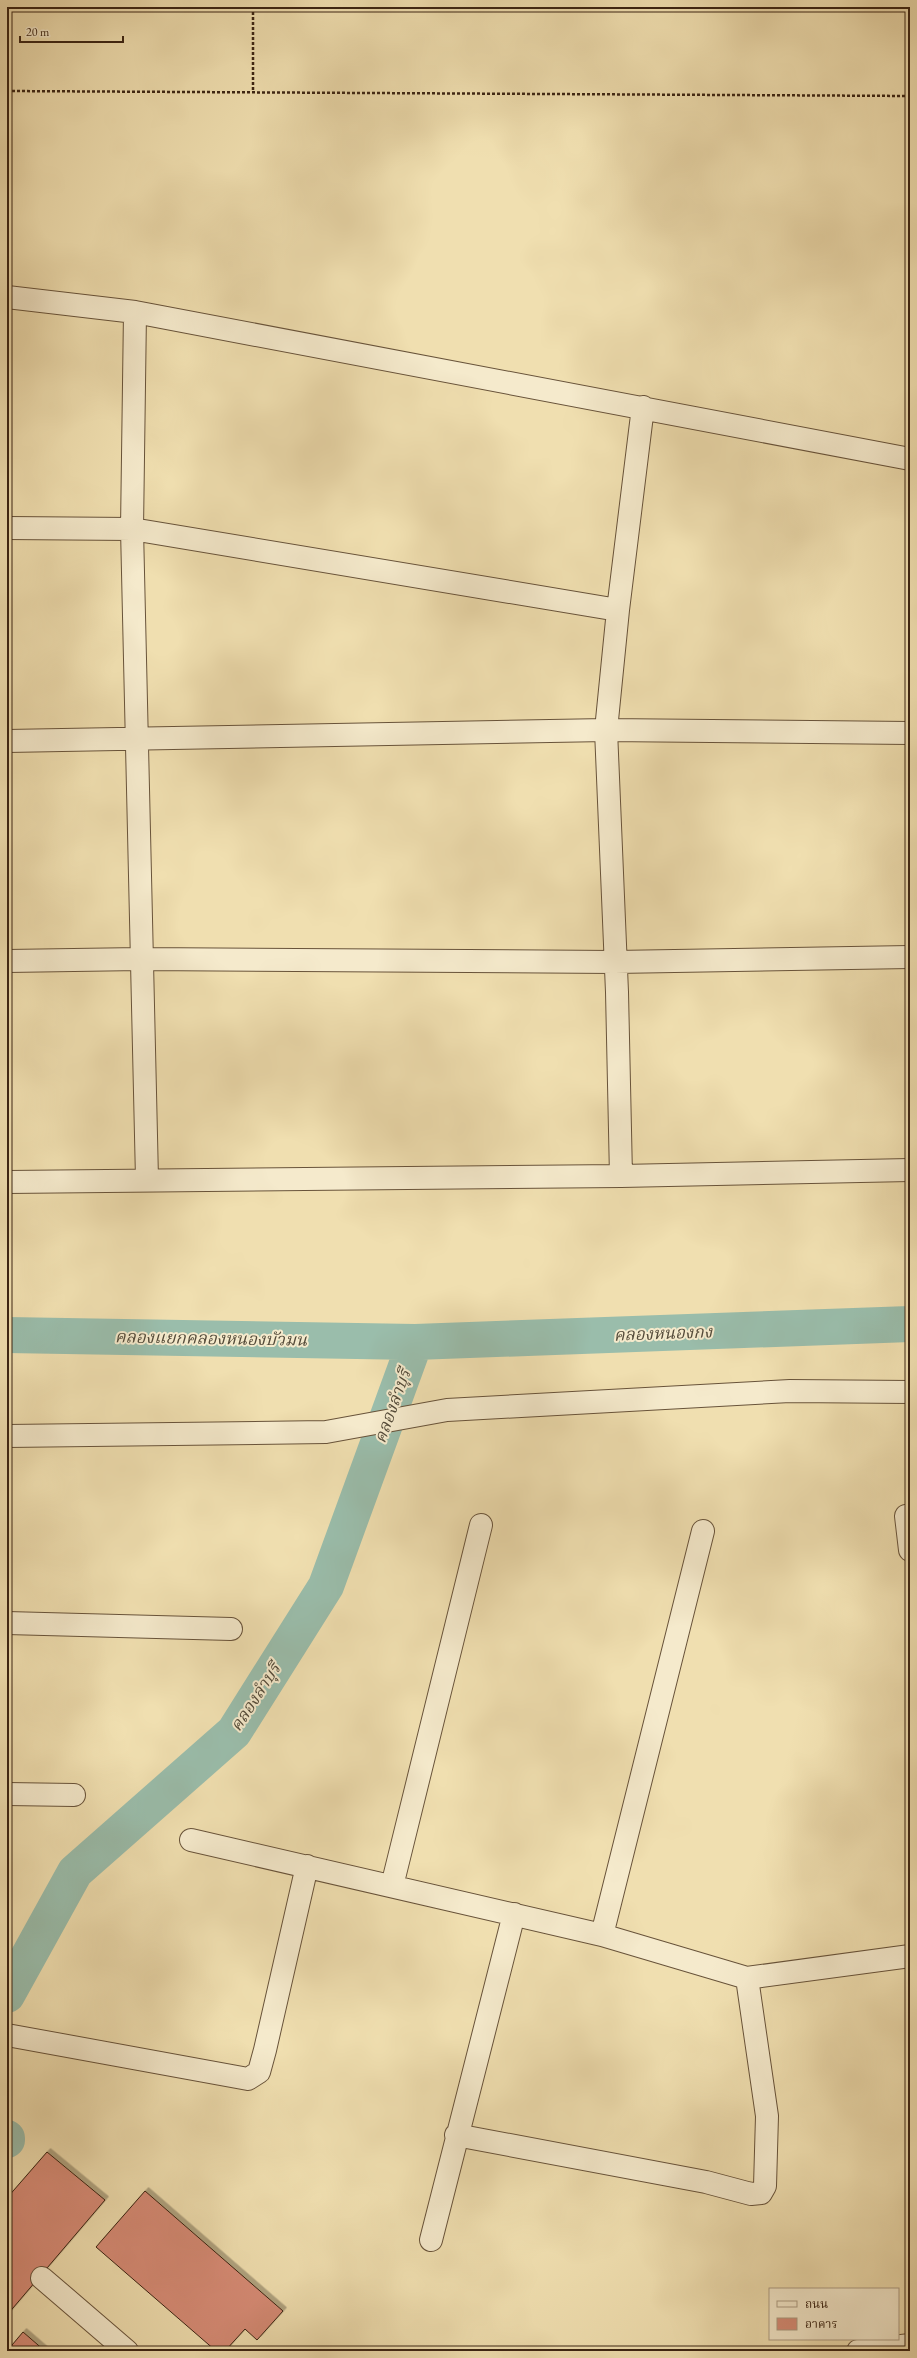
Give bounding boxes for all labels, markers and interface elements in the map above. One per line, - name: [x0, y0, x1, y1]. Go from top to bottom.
- scale bar: [20, 18, 123, 44]
- text: 20 m: [26, 24, 50, 40]
- water label: คลองหนองกง: [613, 1320, 714, 1346]
- water label: คลองแยกคลองหนองบัวมน: [115, 1325, 308, 1351]
- water label: คลองลำบุรี: [368, 1363, 416, 1446]
- water label: คลองลำบุรี: [225, 1656, 287, 1735]
- legend: [769, 2288, 899, 2340]
- text: ถนน: [805, 2296, 828, 2312]
- text: อาคาร: [805, 2316, 837, 2332]

